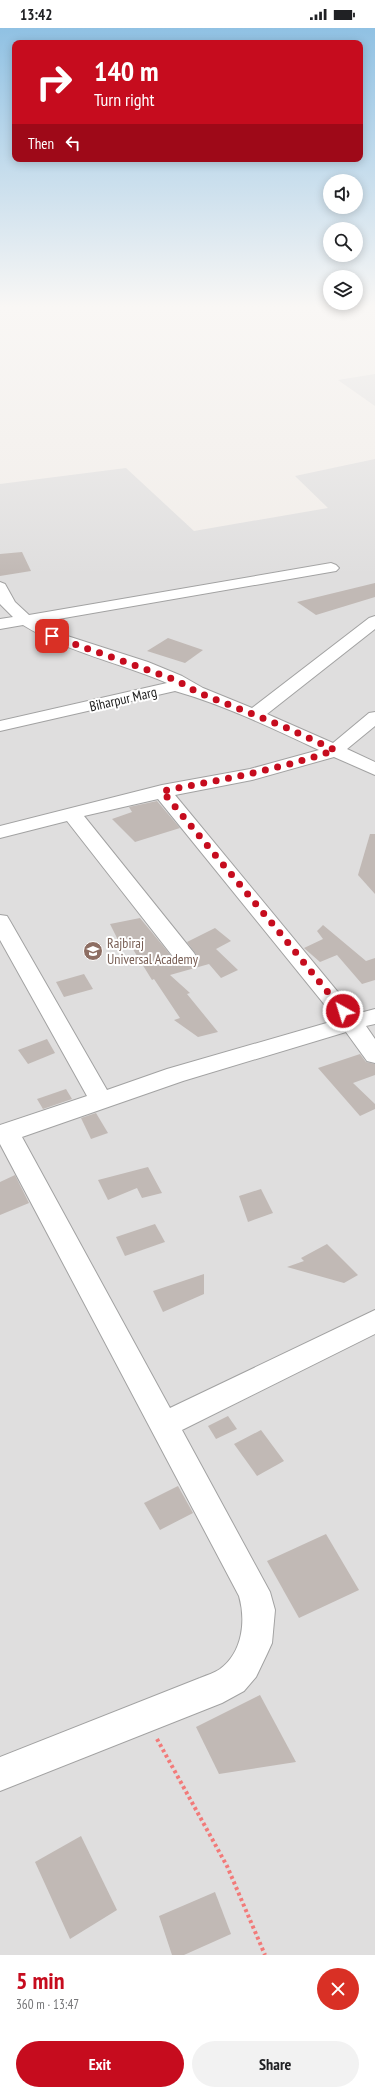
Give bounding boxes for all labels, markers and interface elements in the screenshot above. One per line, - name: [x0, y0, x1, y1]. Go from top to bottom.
- text: 13:42: [20, 5, 52, 24]
- text: 140 m: [94, 52, 158, 89]
- icon: right: [28, 56, 80, 108]
- text: Turn right: [94, 88, 154, 111]
- icon: left: [62, 132, 84, 154]
- text: Then: [28, 134, 54, 153]
- map controls: [323, 174, 363, 310]
- button: sound: [323, 174, 363, 214]
- button: search: [323, 222, 363, 262]
- button: layers: [323, 270, 363, 310]
- pin: [35, 619, 69, 653]
- icon: arrive: [41, 625, 63, 647]
- street label: Biharpur Marg: [88, 683, 158, 715]
- place label: Rajbiraj Universal Academy: [107, 934, 199, 968]
- school or university icon: Rajbiraj Universal Academy: [82, 940, 104, 962]
- position arrow: [322, 990, 364, 1032]
- text: 5 min: [16, 1965, 64, 1996]
- button: close: [317, 1968, 359, 2010]
- text: 360 m · 13:47: [16, 1996, 79, 2013]
- button: Exit: [16, 2041, 184, 2087]
- button: Share: [192, 2041, 359, 2087]

